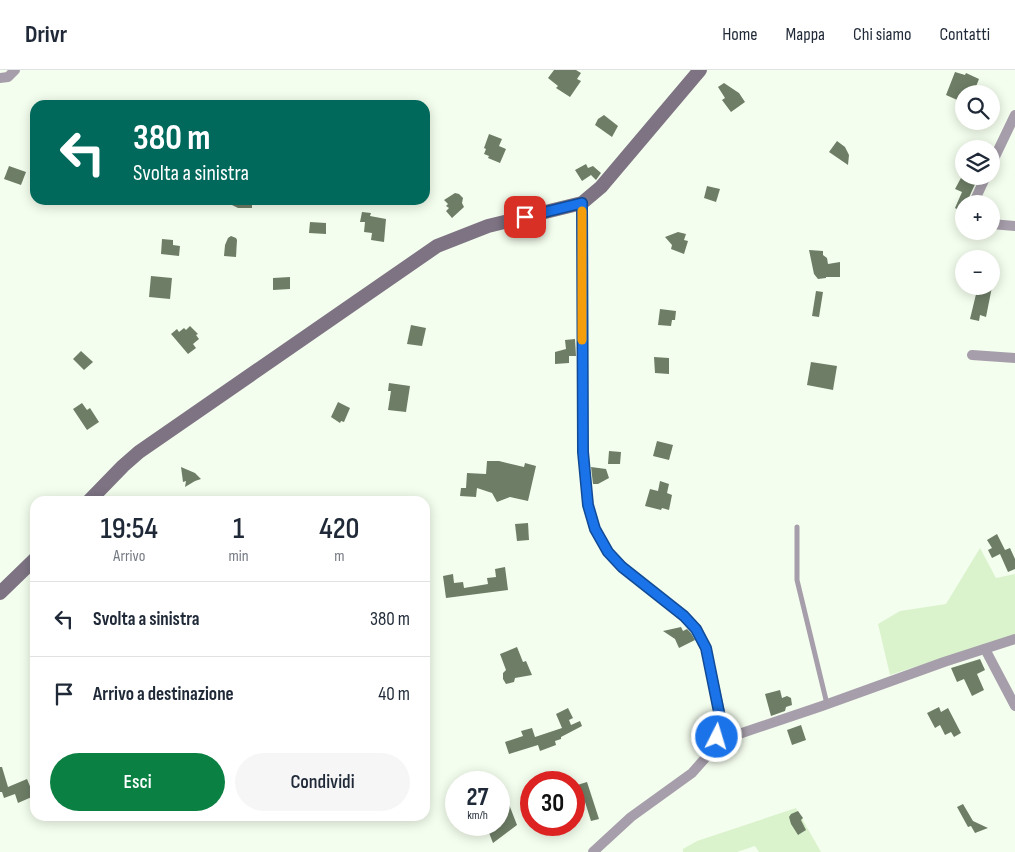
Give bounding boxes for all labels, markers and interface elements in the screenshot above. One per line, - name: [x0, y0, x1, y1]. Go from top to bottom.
- text: Drivr: [25, 20, 67, 49]
- text: Home: [722, 24, 758, 45]
- text: Mappa: [786, 24, 825, 45]
- text: Chi siamo: [853, 24, 911, 45]
- text: Contatti: [939, 24, 990, 45]
- map controls: [955, 85, 1000, 295]
- button: search: [955, 85, 1000, 130]
- text: 380 m: [133, 117, 211, 160]
- icon: left: [50, 120, 115, 185]
- button: layers: [955, 140, 1000, 185]
- text: Svolta a sinistra: [133, 160, 249, 187]
- button: +: [955, 195, 1000, 240]
- pin: [504, 196, 546, 238]
- icon: arrive: [511, 203, 539, 231]
- button: −: [955, 250, 1000, 295]
- text: 19:54: [101, 511, 158, 547]
- text: 1: [233, 511, 244, 547]
- text: 420: [319, 511, 359, 547]
- text: Arrivo: [113, 547, 145, 566]
- text: min: [229, 547, 249, 566]
- text: m: [334, 547, 344, 566]
- icon: left: [50, 605, 78, 633]
- text: Svolta a sinistra: [93, 608, 200, 631]
- text: 380 m: [370, 608, 410, 631]
- icon: arrive: [50, 680, 78, 708]
- text: Arrivo a destinazione: [93, 683, 234, 706]
- text: 40 m: [378, 683, 410, 706]
- position arrow: [690, 710, 742, 762]
- button: Esci: [50, 753, 225, 811]
- button: Condividi: [235, 753, 410, 811]
- speed limit sign: 30: [520, 771, 585, 836]
- text: 27: [467, 782, 488, 813]
- text: km/h: [467, 808, 488, 823]

